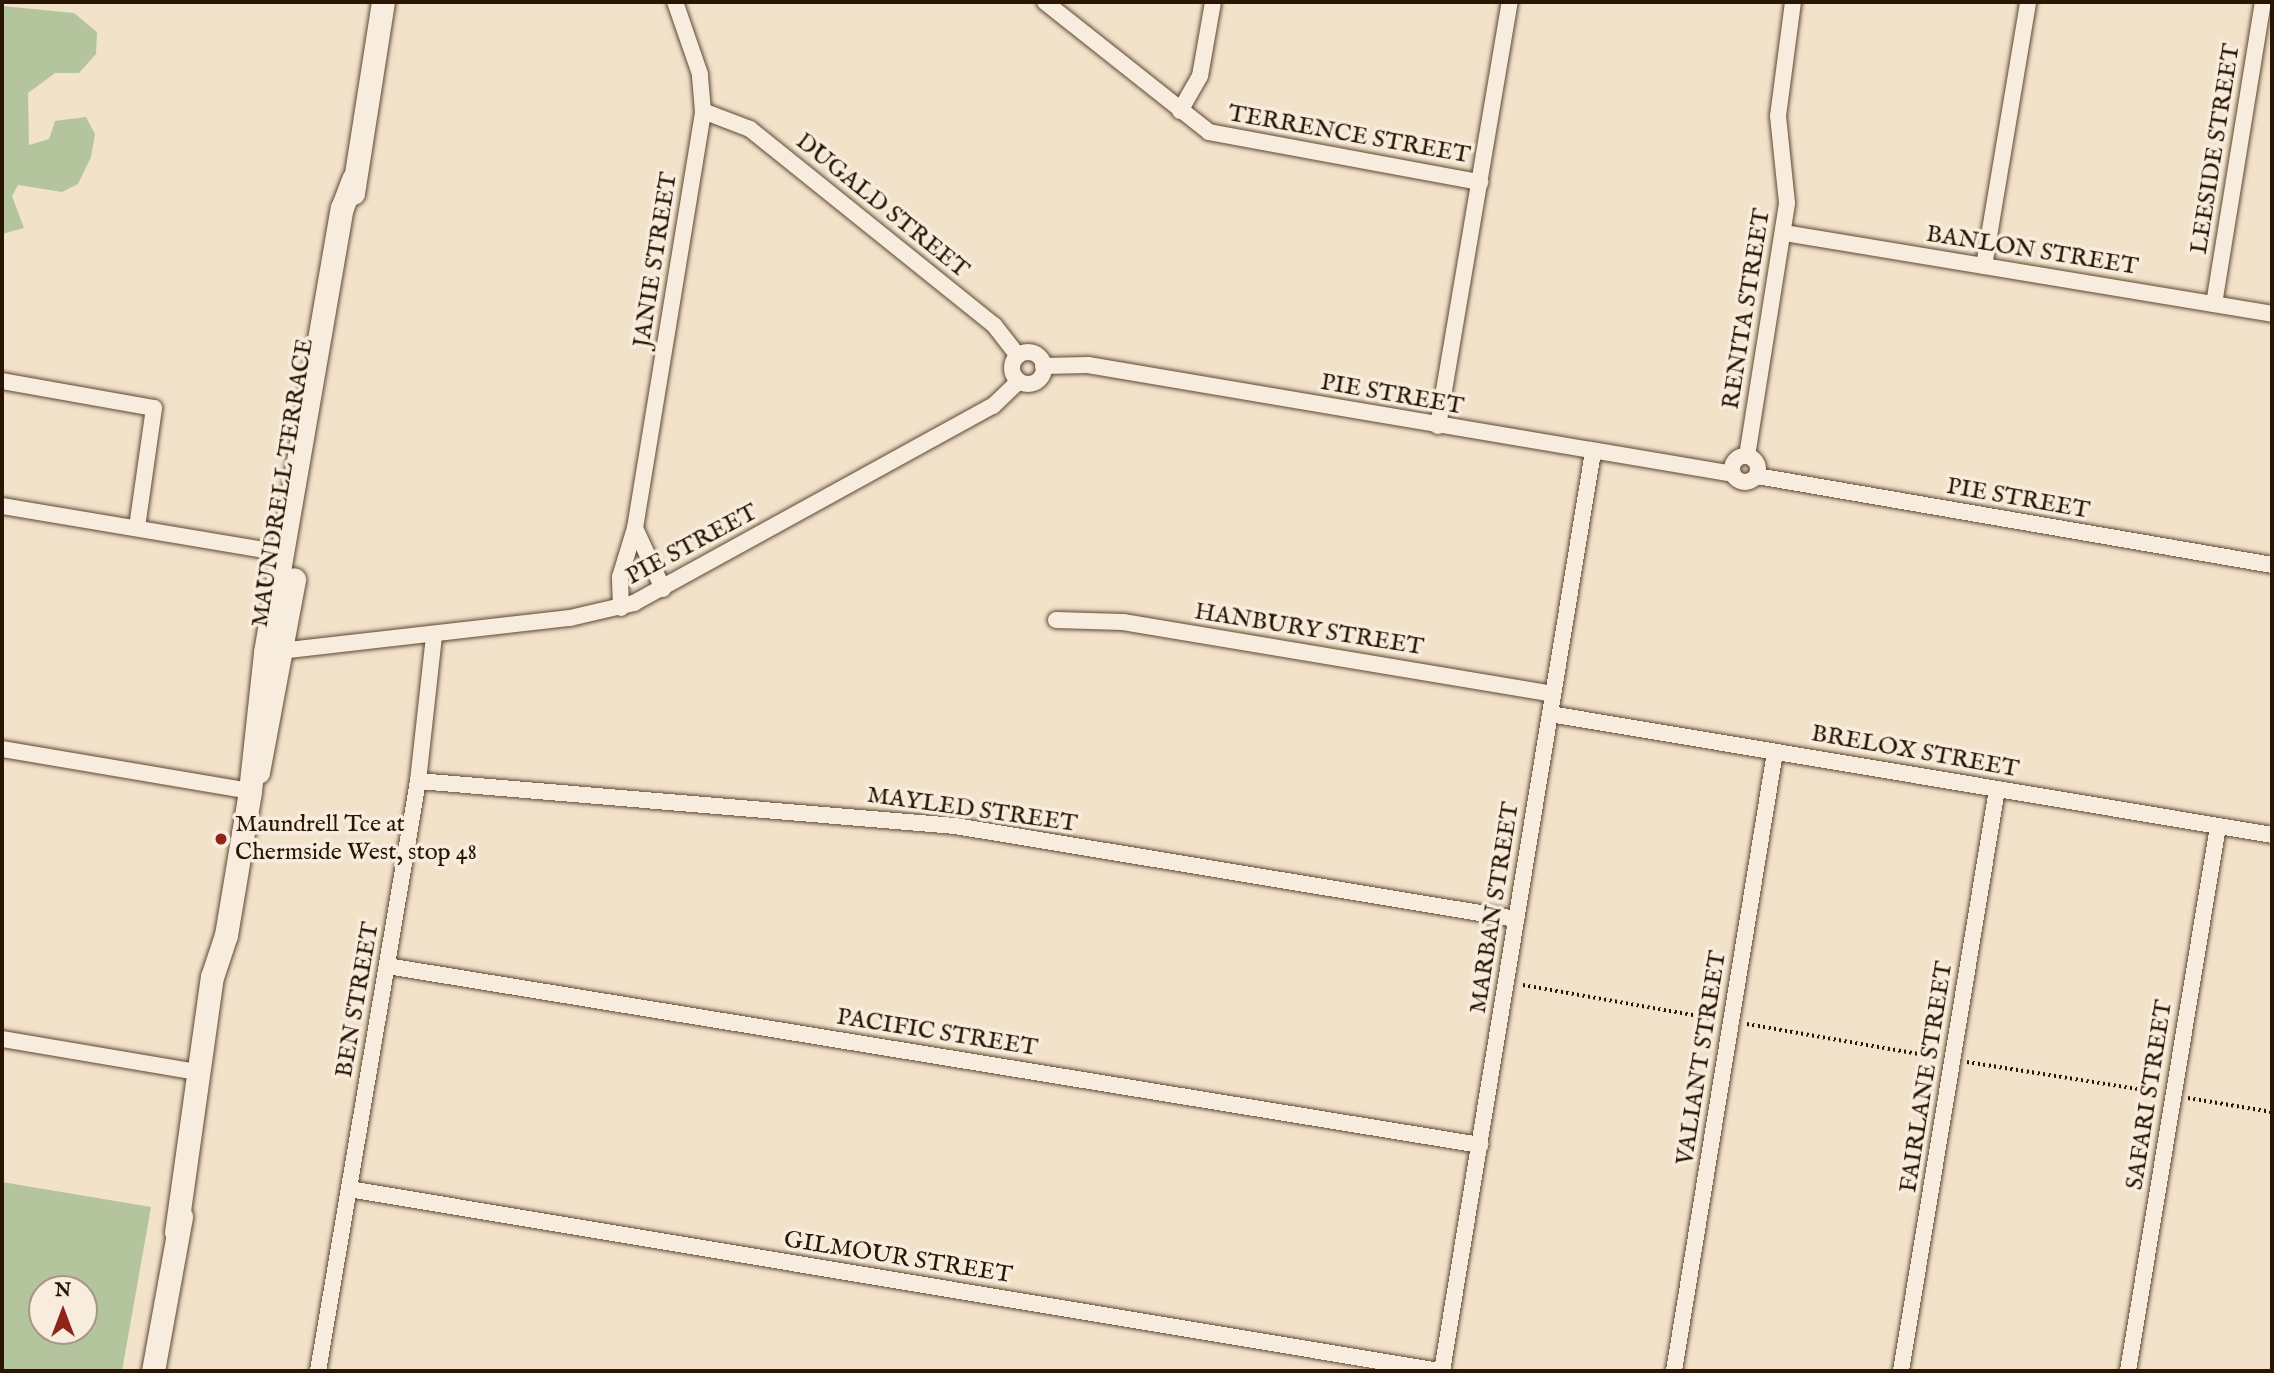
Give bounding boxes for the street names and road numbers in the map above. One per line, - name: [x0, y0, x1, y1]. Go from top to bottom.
- street label: LEESIDE STREET: [2185, 42, 2247, 256]
- street label: TERRENCE STREET: [1226, 100, 1472, 170]
- street label: DUGALD STREET: [790, 127, 974, 285]
- street label: JANIE STREET: [628, 170, 684, 350]
- street label: RENITA STREET: [1717, 207, 1777, 411]
- street label: BANLON STREET: [1924, 220, 2140, 282]
- street label: MAUNDRELL TERRACE: [246, 337, 320, 629]
- street label: PIE STREET: [1318, 368, 1466, 422]
- street label: PIE STREET: [1944, 472, 2092, 526]
- street label: PIE STREET: [621, 498, 763, 592]
- street label: HANBURY STREET: [1192, 598, 1426, 662]
- street label: BRELOX STREET: [1809, 720, 2021, 784]
- street label: MAYLED STREET: [865, 781, 1079, 839]
- street label: MARBAN STREET: [1464, 800, 1526, 1016]
- street label: BEN STREET: [330, 920, 386, 1080]
- street label: VALIANT STREET: [1671, 949, 1733, 1167]
- street label: FAIRLANE STREET: [1894, 959, 1960, 1195]
- street label: SAFARI STREET: [2121, 998, 2179, 1192]
- street label: PACIFIC STREET: [834, 1003, 1040, 1063]
- street label: GILMOUR STREET: [782, 1226, 1014, 1290]

